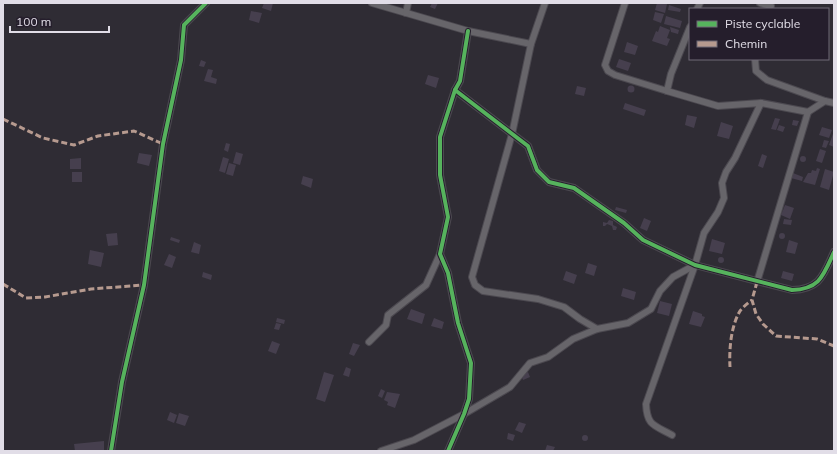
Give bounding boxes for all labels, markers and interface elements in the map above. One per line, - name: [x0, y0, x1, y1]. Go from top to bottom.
- scale bar: [10, 8, 109, 34]
- legend: [689, 8, 829, 60]
- text: 100 m: [16, 14, 51, 29]
- text: Piste cyclable: [725, 16, 800, 31]
- text: Chemin: [725, 36, 767, 51]

